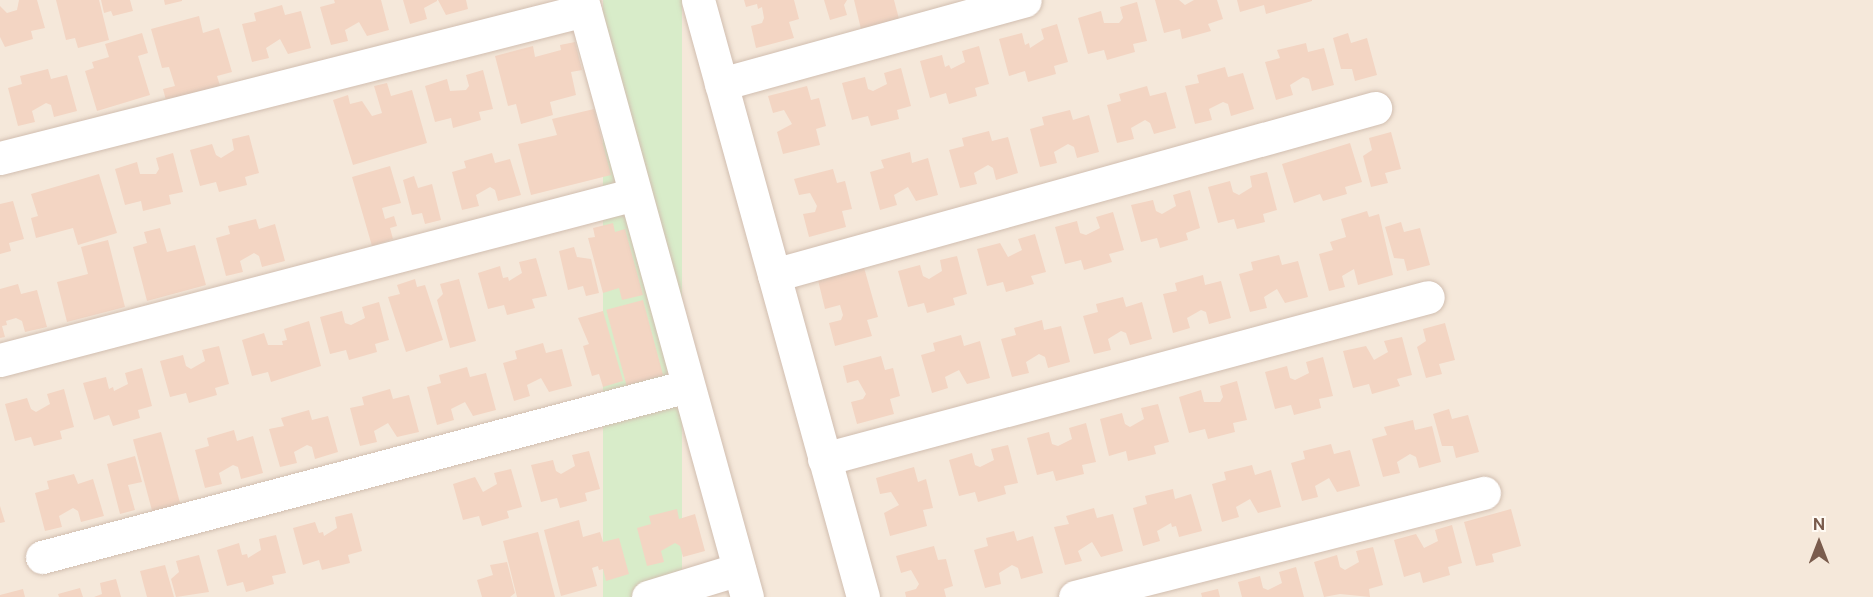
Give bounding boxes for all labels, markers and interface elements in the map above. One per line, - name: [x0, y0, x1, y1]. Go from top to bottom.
- north arrow: [1789, 513, 1849, 573]
- text: N: [1813, 515, 1825, 534]

